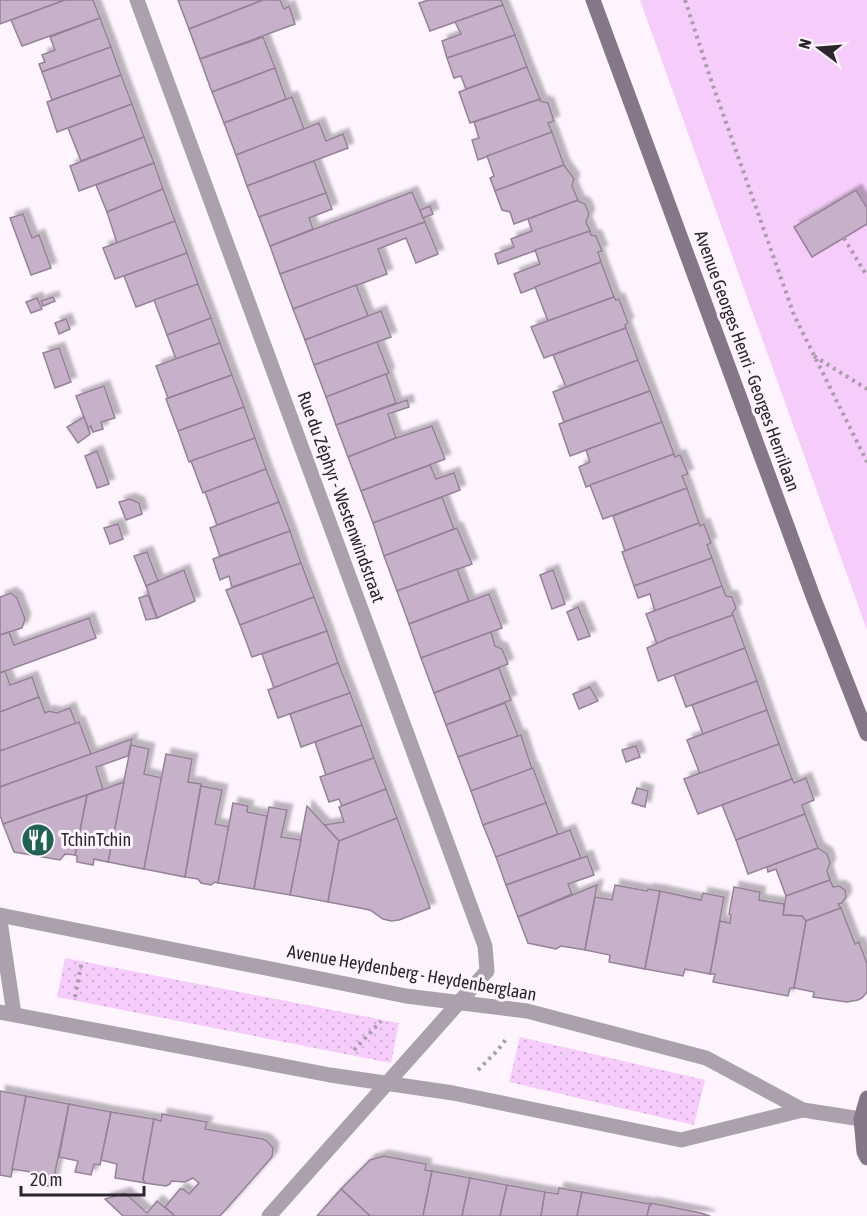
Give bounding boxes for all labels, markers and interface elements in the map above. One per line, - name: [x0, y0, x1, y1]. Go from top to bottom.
- north arrow: [789, 18, 849, 78]
- text: N: [795, 37, 815, 51]
- street label: Avenue Georges Henri - Georges Henrilaan: [690, 228, 805, 494]
- street label: Rue du Zéphyr - Westenwindstraat: [293, 388, 390, 605]
- restaurant icon: TchinTchin: [20, 822, 56, 858]
- place label: TchinTchin: [61, 829, 131, 850]
- street label: Avenue Heydenberg - Heydenberglaan: [286, 940, 538, 1005]
- scale bar: [21, 1159, 144, 1197]
- text: 20 m: [30, 1169, 62, 1190]

